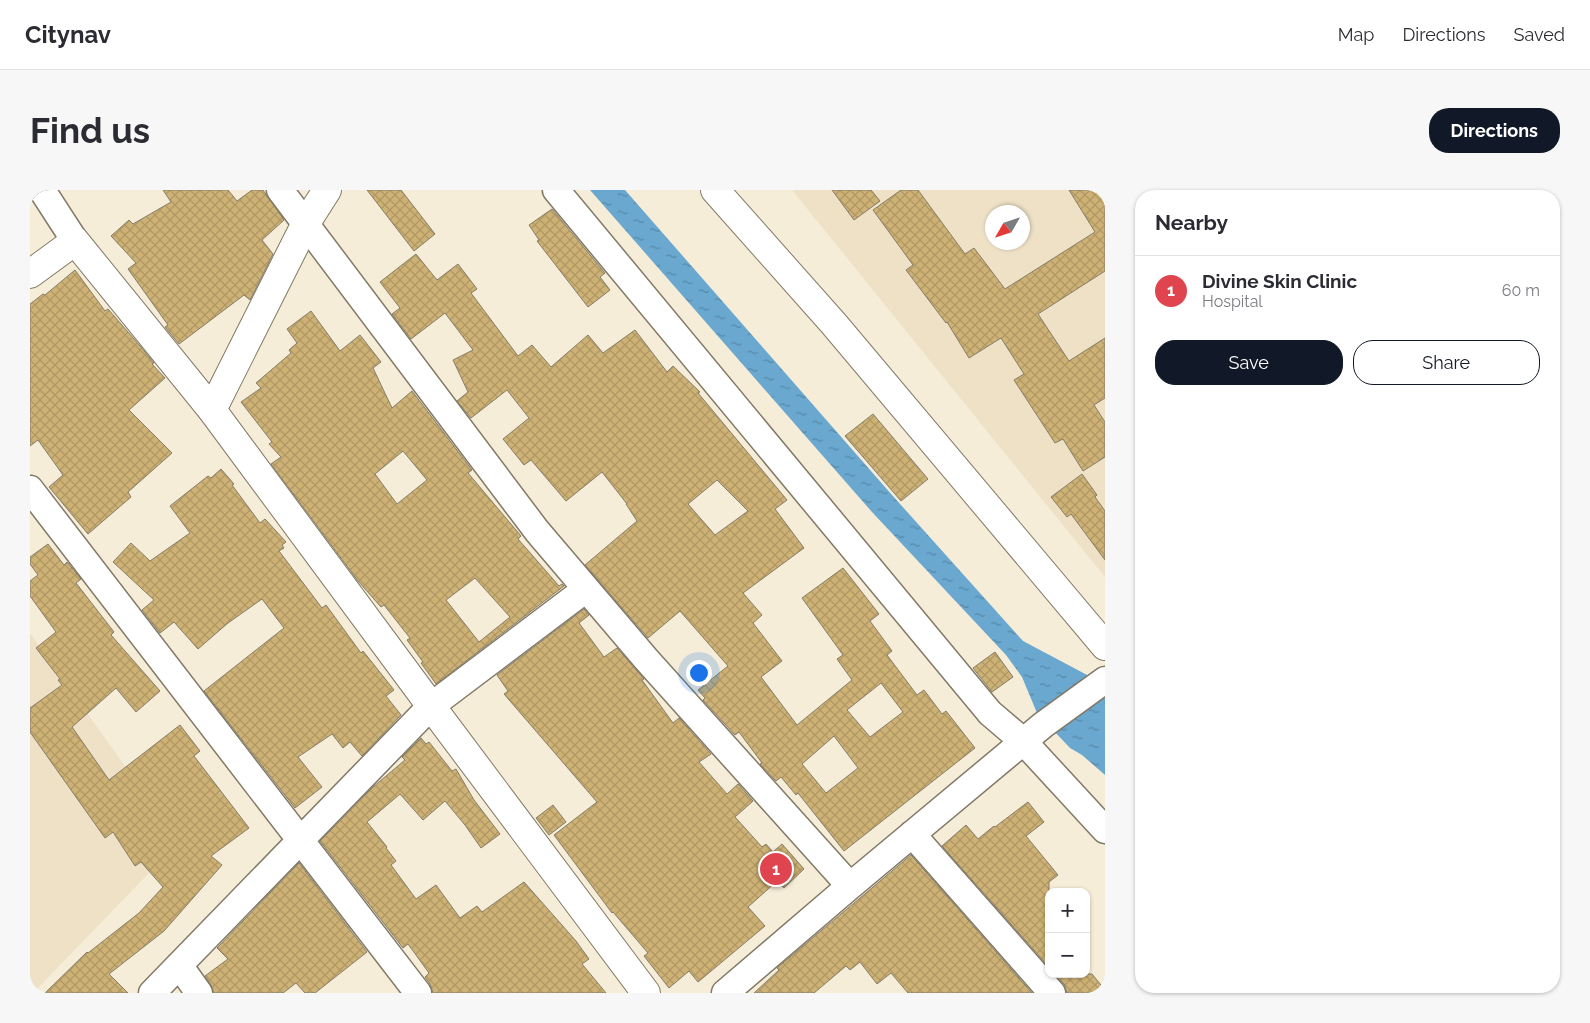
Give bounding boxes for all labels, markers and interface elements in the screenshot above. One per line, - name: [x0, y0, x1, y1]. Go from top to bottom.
- text: Citynav: [25, 20, 111, 49]
- text: Map: [1338, 24, 1374, 45]
- text: Directions: [1402, 24, 1486, 45]
- text: Saved: [1514, 24, 1565, 45]
- button: Directions: [1429, 108, 1560, 153]
- text: Find us: [30, 110, 150, 151]
- north arrow: [985, 205, 1030, 250]
- text: Nearby: [1155, 210, 1228, 235]
- text: Divine Skin Clinic: [1202, 270, 1357, 292]
- text: 1: [1167, 281, 1175, 300]
- text: 60 m: [1502, 281, 1540, 300]
- text: Hospital: [1202, 292, 1263, 311]
- button: Save: [1155, 340, 1343, 385]
- button: Share: [1353, 340, 1540, 385]
- your location: [686, 660, 712, 686]
- pin: 1: [760, 850, 792, 888]
- map controls: [1045, 888, 1090, 978]
- button: +: [1045, 888, 1090, 933]
- button: −: [1045, 933, 1090, 978]

